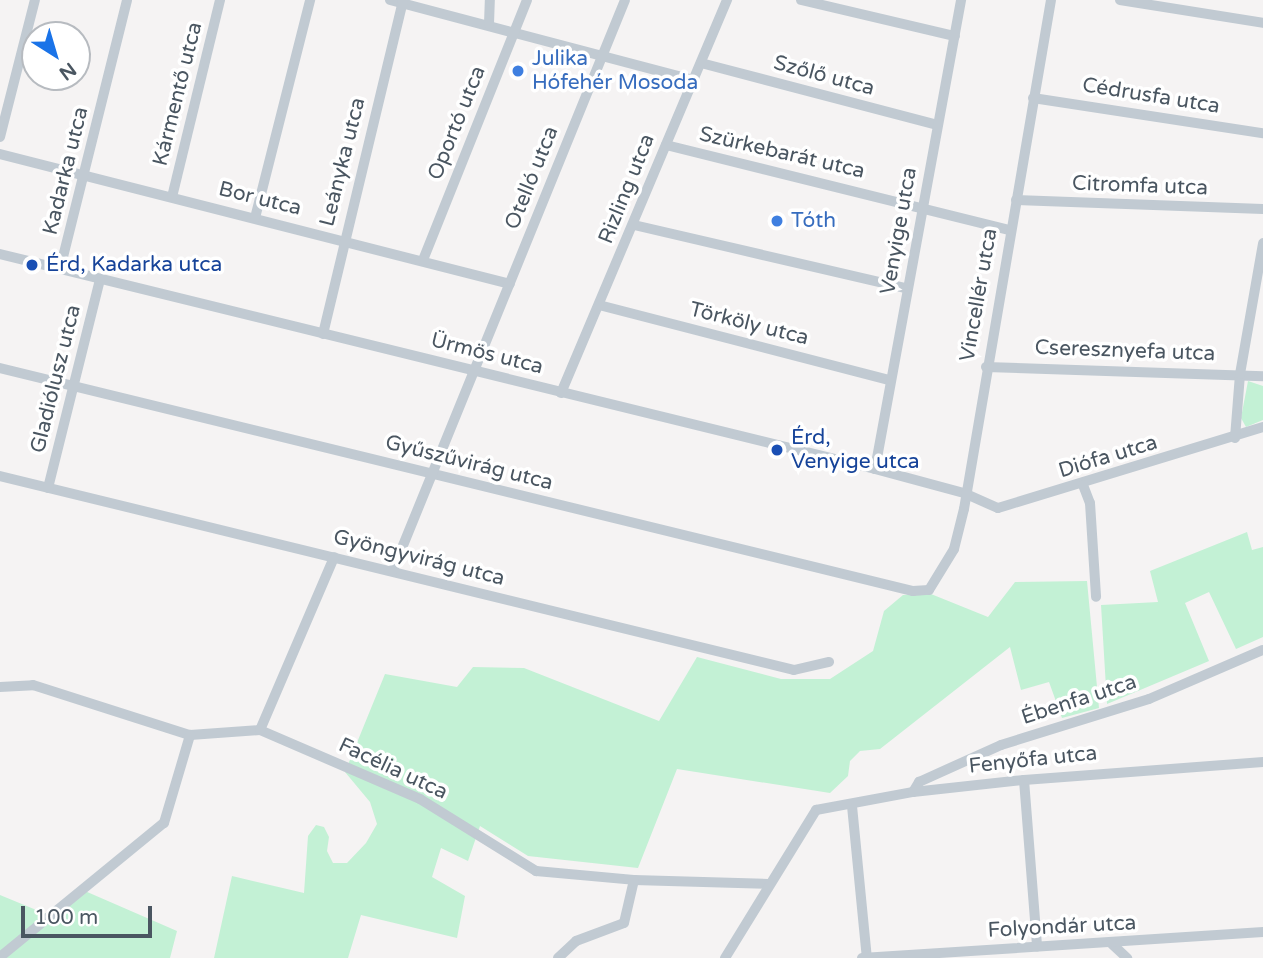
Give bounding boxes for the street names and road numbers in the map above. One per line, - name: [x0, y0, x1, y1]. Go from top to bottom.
- street label: Kármentő utca: [148, 19, 208, 169]
- street label: Szőlő utca: [771, 50, 877, 102]
- street label: Oportó utca: [423, 62, 491, 184]
- street label: Cédrusfa utca: [1080, 73, 1222, 119]
- street label: Leányka utca: [315, 95, 371, 229]
- street label: Kadarka utca: [38, 104, 94, 238]
- street label: Szürkebarát utca: [697, 122, 867, 184]
- street label: Otelló utca: [500, 123, 564, 233]
- street label: Rizling utca: [594, 130, 660, 248]
- street label: Venyige utca: [875, 165, 923, 297]
- street label: Citromfa utca: [1072, 171, 1208, 201]
- street label: Bor utca: [216, 177, 304, 221]
- street label: Vincellér utca: [955, 226, 1003, 364]
- street label: Törköly utca: [687, 297, 811, 351]
- street label: Gladiólusz utca: [25, 302, 87, 456]
- street label: Ürmös utca: [428, 328, 546, 380]
- street label: Cseresznyefa utca: [1034, 335, 1216, 367]
- street label: Gyűszűvirág utca: [383, 430, 555, 496]
- street label: Diófa utca: [1056, 430, 1160, 484]
- street label: Gyöngyvirág utca: [331, 525, 507, 591]
- street label: Ébenfa utca: [1018, 670, 1140, 730]
- street label: Facélia utca: [334, 733, 452, 805]
- street label: Fenyőfa utca: [968, 741, 1098, 779]
- street label: Folyondár utca: [987, 911, 1137, 943]

